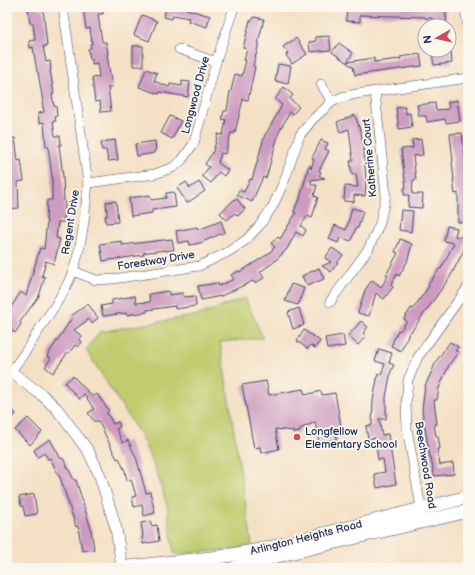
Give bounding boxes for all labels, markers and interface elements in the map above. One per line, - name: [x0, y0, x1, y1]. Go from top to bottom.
- north arrow: [417, 18, 457, 58]
- text: N: [421, 34, 435, 44]
- street label: Longwood Drive: [179, 54, 212, 135]
- street label: Katherine Court: [360, 117, 379, 198]
- street label: Regent Drive: [59, 188, 82, 256]
- street label: Forestway Drive: [116, 248, 196, 273]
- street label: Beechwood Road: [412, 421, 439, 510]
- place label: Longfellow Elementary School: [305, 425, 397, 451]
- marker: Longfellow Elementary School: [292, 432, 302, 442]
- street label: Arlington Heights Road: [249, 517, 363, 558]

